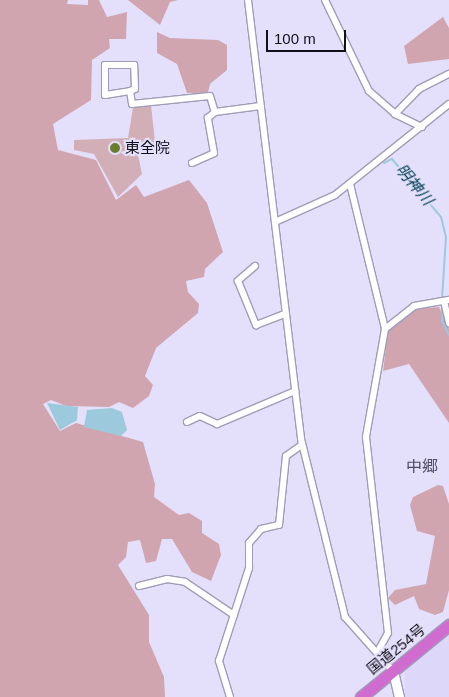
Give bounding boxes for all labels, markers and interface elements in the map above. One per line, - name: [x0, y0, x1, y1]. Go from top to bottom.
- scale bar: [269, 20, 349, 52]
- text: 100 m: [274, 30, 316, 47]
- place label: 東全院: [125, 139, 170, 157]
- marker: 東全院: [109, 142, 121, 154]
- water label: 明神川: [391, 160, 437, 210]
- district label: 中郷: [406, 457, 438, 477]
- street label: 国道254号: [363, 620, 429, 678]

